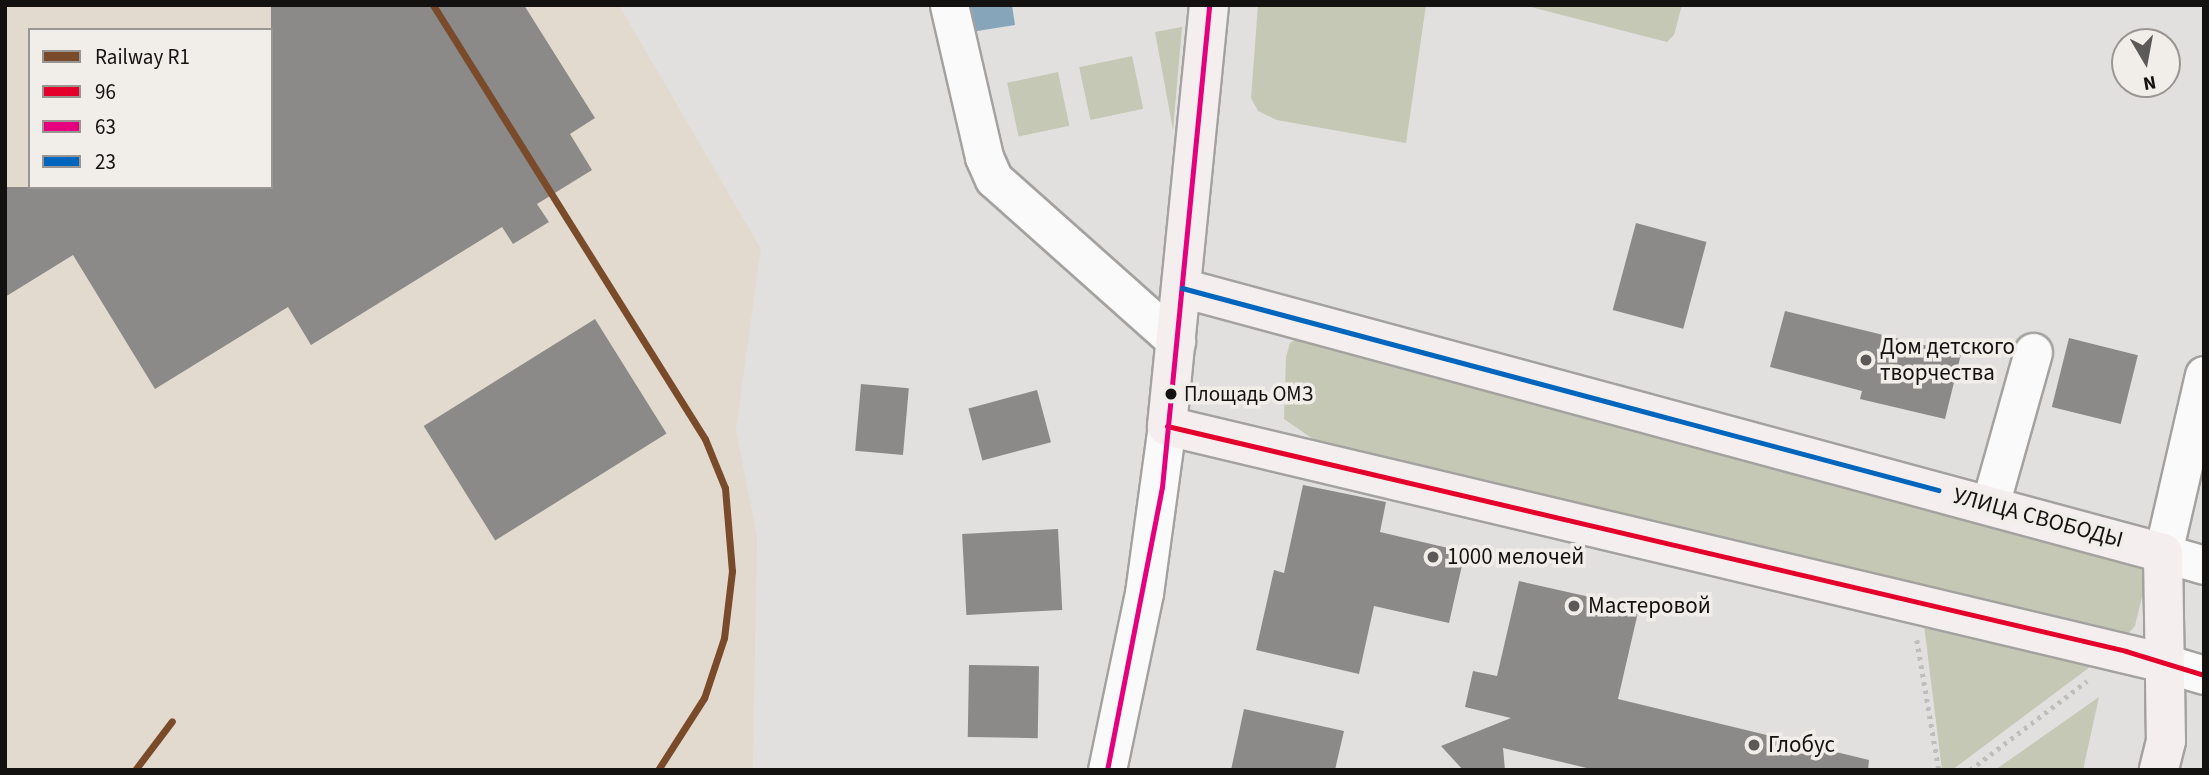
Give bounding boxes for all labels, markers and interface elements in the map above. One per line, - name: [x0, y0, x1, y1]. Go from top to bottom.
- legend: [28, 28, 273, 189]
- north arrow: [2111, 28, 2181, 98]
- text: Railway R1: [95, 42, 190, 72]
- text: N: [2141, 68, 2158, 97]
- text: 96: [95, 77, 116, 107]
- text: 63: [95, 112, 116, 142]
- text: 23: [95, 147, 116, 177]
- place label: Дом детского творчества: [1880, 333, 2015, 387]
- marker: Дом детского творчества: [1858, 352, 1874, 368]
- place label: Площадь ОМЗ: [1184, 381, 1313, 407]
- marker: Площадь ОМЗ: [1164, 387, 1178, 401]
- street label: УЛИЦА СВОБОДЫ: [1950, 482, 2126, 554]
- place label: 1000 мелочей: [1447, 543, 1584, 571]
- marker: 1000 мелочей: [1425, 549, 1441, 565]
- place label: Мастеровой: [1588, 592, 1711, 620]
- marker: Мастеровой: [1566, 598, 1582, 614]
- place label: Глобус: [1768, 731, 1835, 759]
- marker: Глобус: [1746, 737, 1762, 753]

